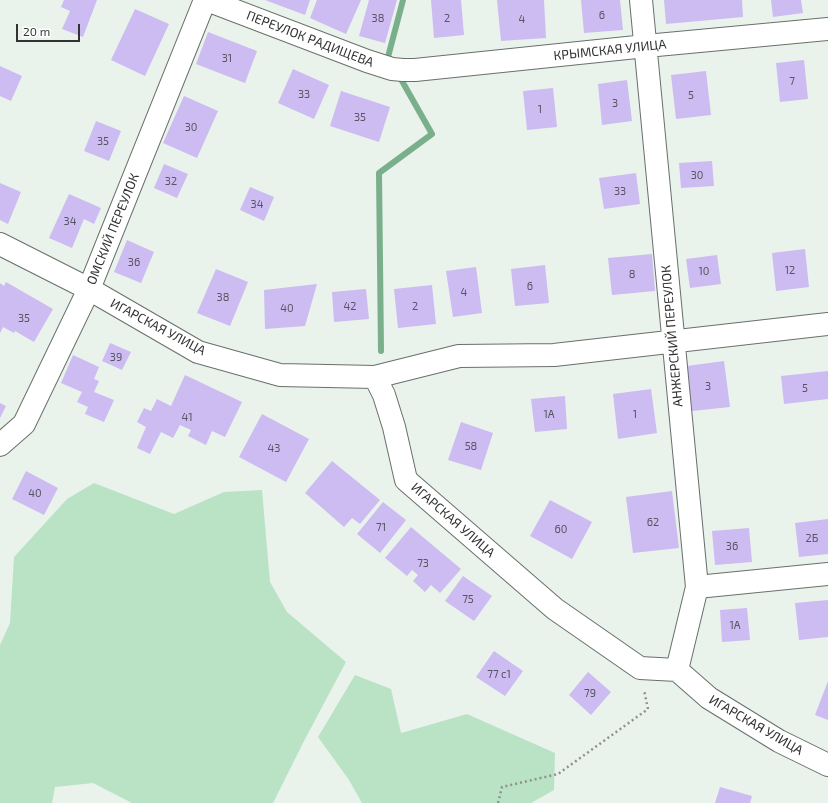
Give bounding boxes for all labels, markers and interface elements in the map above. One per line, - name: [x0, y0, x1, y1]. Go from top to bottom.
- street label: ПЕРЕУЛОК РАДИЩЕВА: [244, 8, 376, 70]
- house number: 6: [599, 8, 605, 22]
- house number: 38: [372, 11, 384, 25]
- house number: 2: [444, 11, 450, 25]
- house number: 4: [519, 12, 525, 26]
- scale bar: [18, 16, 82, 42]
- text: 20 m: [23, 24, 50, 38]
- street label: КРЫМСКАЯ УЛИЦА: [553, 36, 667, 64]
- house number: 31: [222, 51, 232, 65]
- house number: 7: [789, 74, 795, 88]
- house number: 33: [298, 87, 310, 101]
- house number: 5: [688, 88, 694, 102]
- house number: 3: [612, 96, 618, 110]
- house number: 1: [538, 102, 542, 116]
- house number: 35: [354, 110, 366, 124]
- house number: 30: [185, 120, 197, 134]
- house number: 35: [97, 134, 109, 148]
- house number: 30: [691, 168, 703, 182]
- street label: ОМСКИЙ ПЕРЕУЛОК: [84, 171, 142, 287]
- house number: 32: [165, 174, 177, 188]
- house number: 33: [614, 184, 626, 198]
- house number: 34: [251, 197, 263, 211]
- house number: 34: [64, 214, 76, 228]
- house number: 36: [128, 255, 140, 269]
- house number: 12: [785, 263, 795, 277]
- street label: АНЖЕРСКИЙ ПЕРЕУЛОК: [658, 264, 686, 408]
- house number: 10: [698, 264, 710, 278]
- house number: 8: [629, 267, 635, 281]
- house number: 6: [527, 279, 533, 293]
- house number: 4: [461, 285, 467, 299]
- house number: 38: [217, 290, 229, 304]
- street label: ИГАРСКАЯ УЛИЦА: [108, 295, 208, 359]
- house number: 42: [344, 299, 356, 313]
- house number: 2: [412, 299, 418, 313]
- house number: 40: [280, 301, 294, 315]
- house number: 35: [18, 311, 30, 325]
- house number: 39: [110, 350, 122, 364]
- house number: 3: [705, 379, 711, 393]
- house number: 5: [802, 381, 808, 395]
- house number: 1А: [543, 407, 555, 421]
- house number: 1: [633, 407, 637, 421]
- house number: 41: [181, 410, 193, 424]
- house number: 58: [465, 439, 477, 453]
- house number: 43: [268, 441, 280, 455]
- street label: ИГАРСКАЯ УЛИЦА: [408, 479, 498, 561]
- house number: 40: [28, 486, 42, 500]
- house number: 62: [647, 515, 659, 529]
- house number: 71: [376, 520, 386, 534]
- house number: 60: [555, 522, 567, 536]
- house number: 2Б: [806, 531, 818, 545]
- house number: 36: [726, 539, 738, 553]
- house number: 73: [417, 556, 429, 570]
- house number: 75: [462, 592, 474, 606]
- house number: 1А: [729, 618, 741, 632]
- house number: 77 с1: [487, 667, 511, 681]
- house number: 79: [584, 686, 596, 700]
- street label: ИГАРСКАЯ УЛИЦА: [706, 692, 806, 758]

